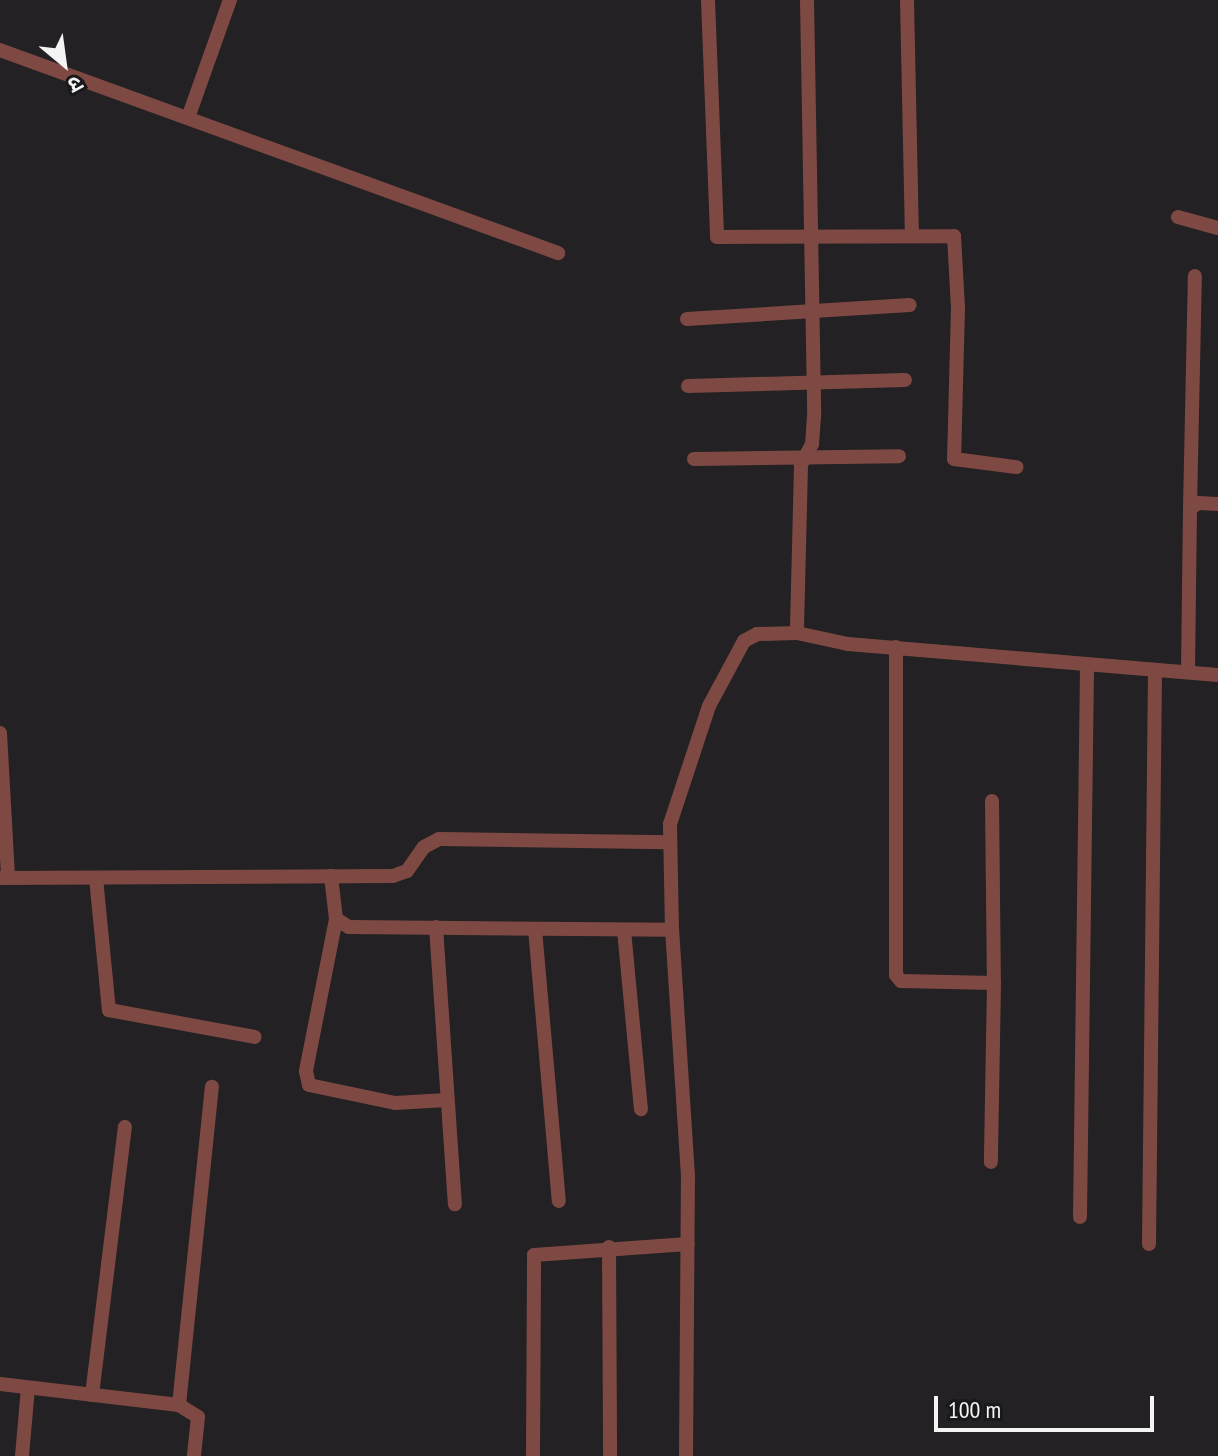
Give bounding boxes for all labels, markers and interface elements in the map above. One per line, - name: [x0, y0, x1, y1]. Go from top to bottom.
- north arrow: [24, 24, 104, 104]
- text: उ: [63, 70, 88, 100]
- scale bar: [938, 1380, 1158, 1430]
- text: 100 m: [948, 1394, 1001, 1425]

